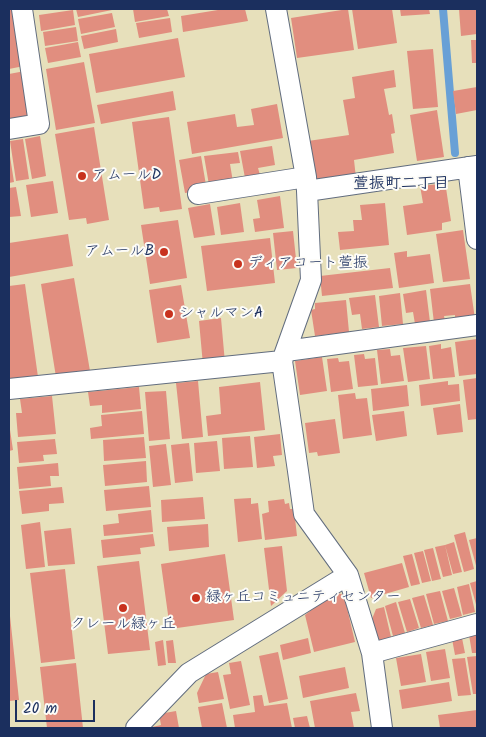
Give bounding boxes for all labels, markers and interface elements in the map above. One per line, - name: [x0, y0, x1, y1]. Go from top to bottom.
- place label: アムールD: [92, 167, 161, 185]
- marker: アムールD: [76, 170, 88, 182]
- district label: 萱振町二丁目: [353, 175, 449, 195]
- place label: アムールB: [85, 243, 154, 261]
- marker: アムールB: [158, 246, 170, 258]
- place label: ディアコート萱振: [248, 255, 368, 273]
- marker: ディアコート萱振: [232, 258, 244, 270]
- place label: シャルマンA: [179, 305, 263, 323]
- marker: シャルマンA: [163, 308, 175, 320]
- place label: 緑ヶ丘コミュニティセンター: [206, 589, 401, 607]
- marker: 緑ヶ丘コミュニティセンター: [190, 592, 202, 604]
- marker: クレール緑ヶ丘: [117, 602, 129, 614]
- place label: クレール緑ヶ丘: [70, 616, 176, 634]
- scale bar: [18, 690, 98, 722]
- text: 20 m: [23, 697, 57, 721]

